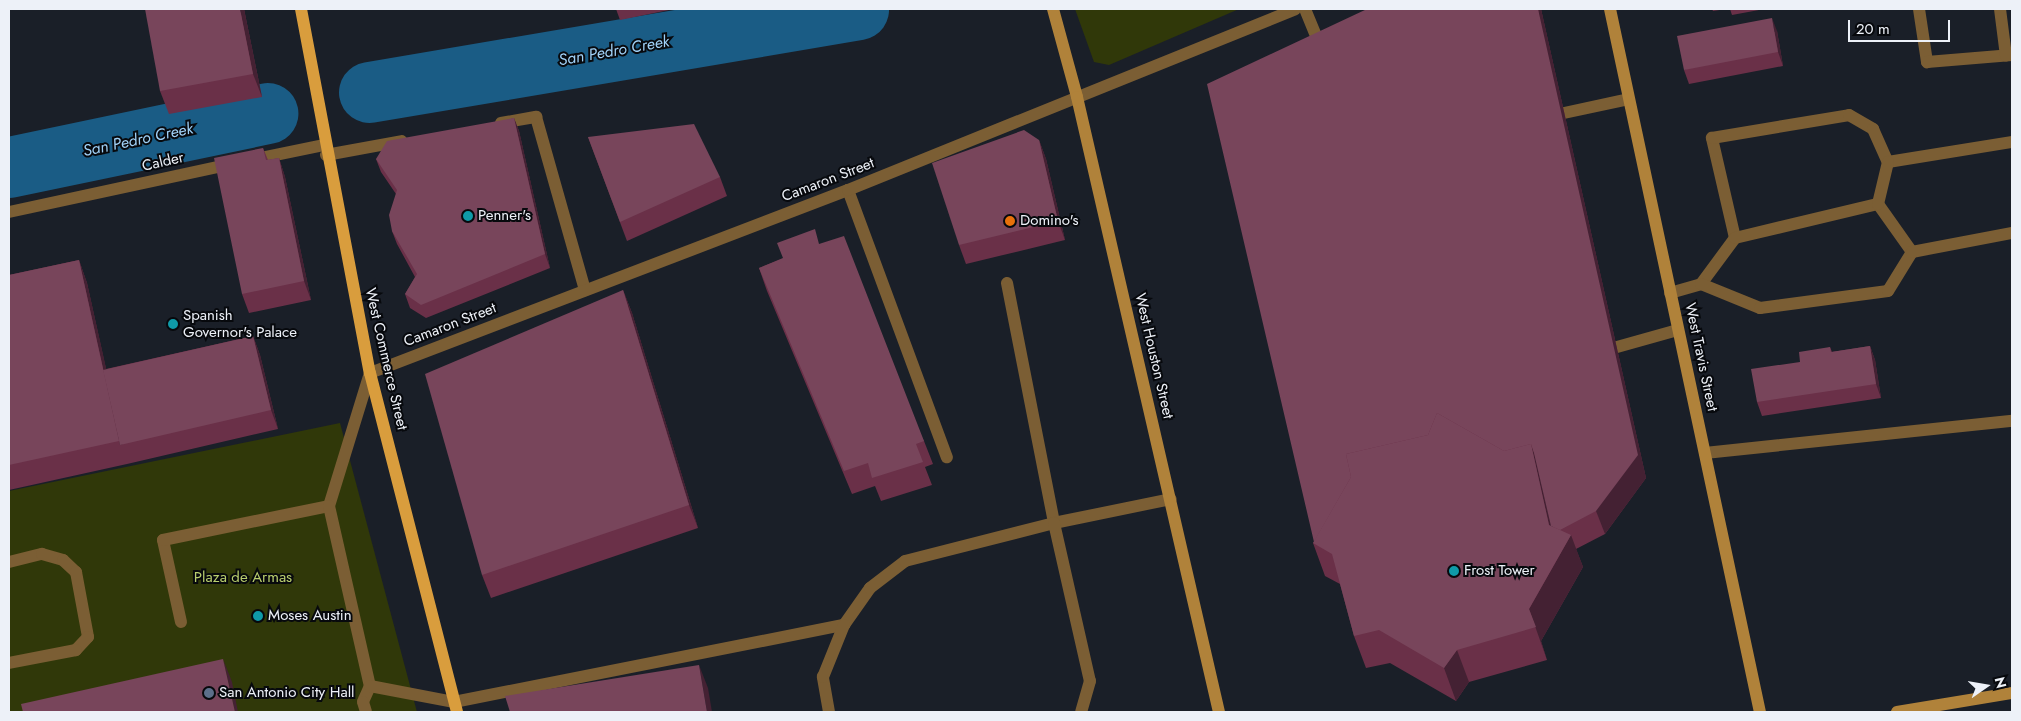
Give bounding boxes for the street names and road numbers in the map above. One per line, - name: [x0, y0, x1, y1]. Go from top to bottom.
- street label: Calder: [140, 148, 186, 176]
- street label: Camaron Street: [779, 154, 877, 206]
- street label: West Commerce Street: [361, 286, 411, 432]
- street label: West Houston Street: [1131, 291, 1177, 421]
- street label: Camaron Street: [401, 299, 499, 351]
- street label: West Travis Street: [1681, 301, 1721, 413]

